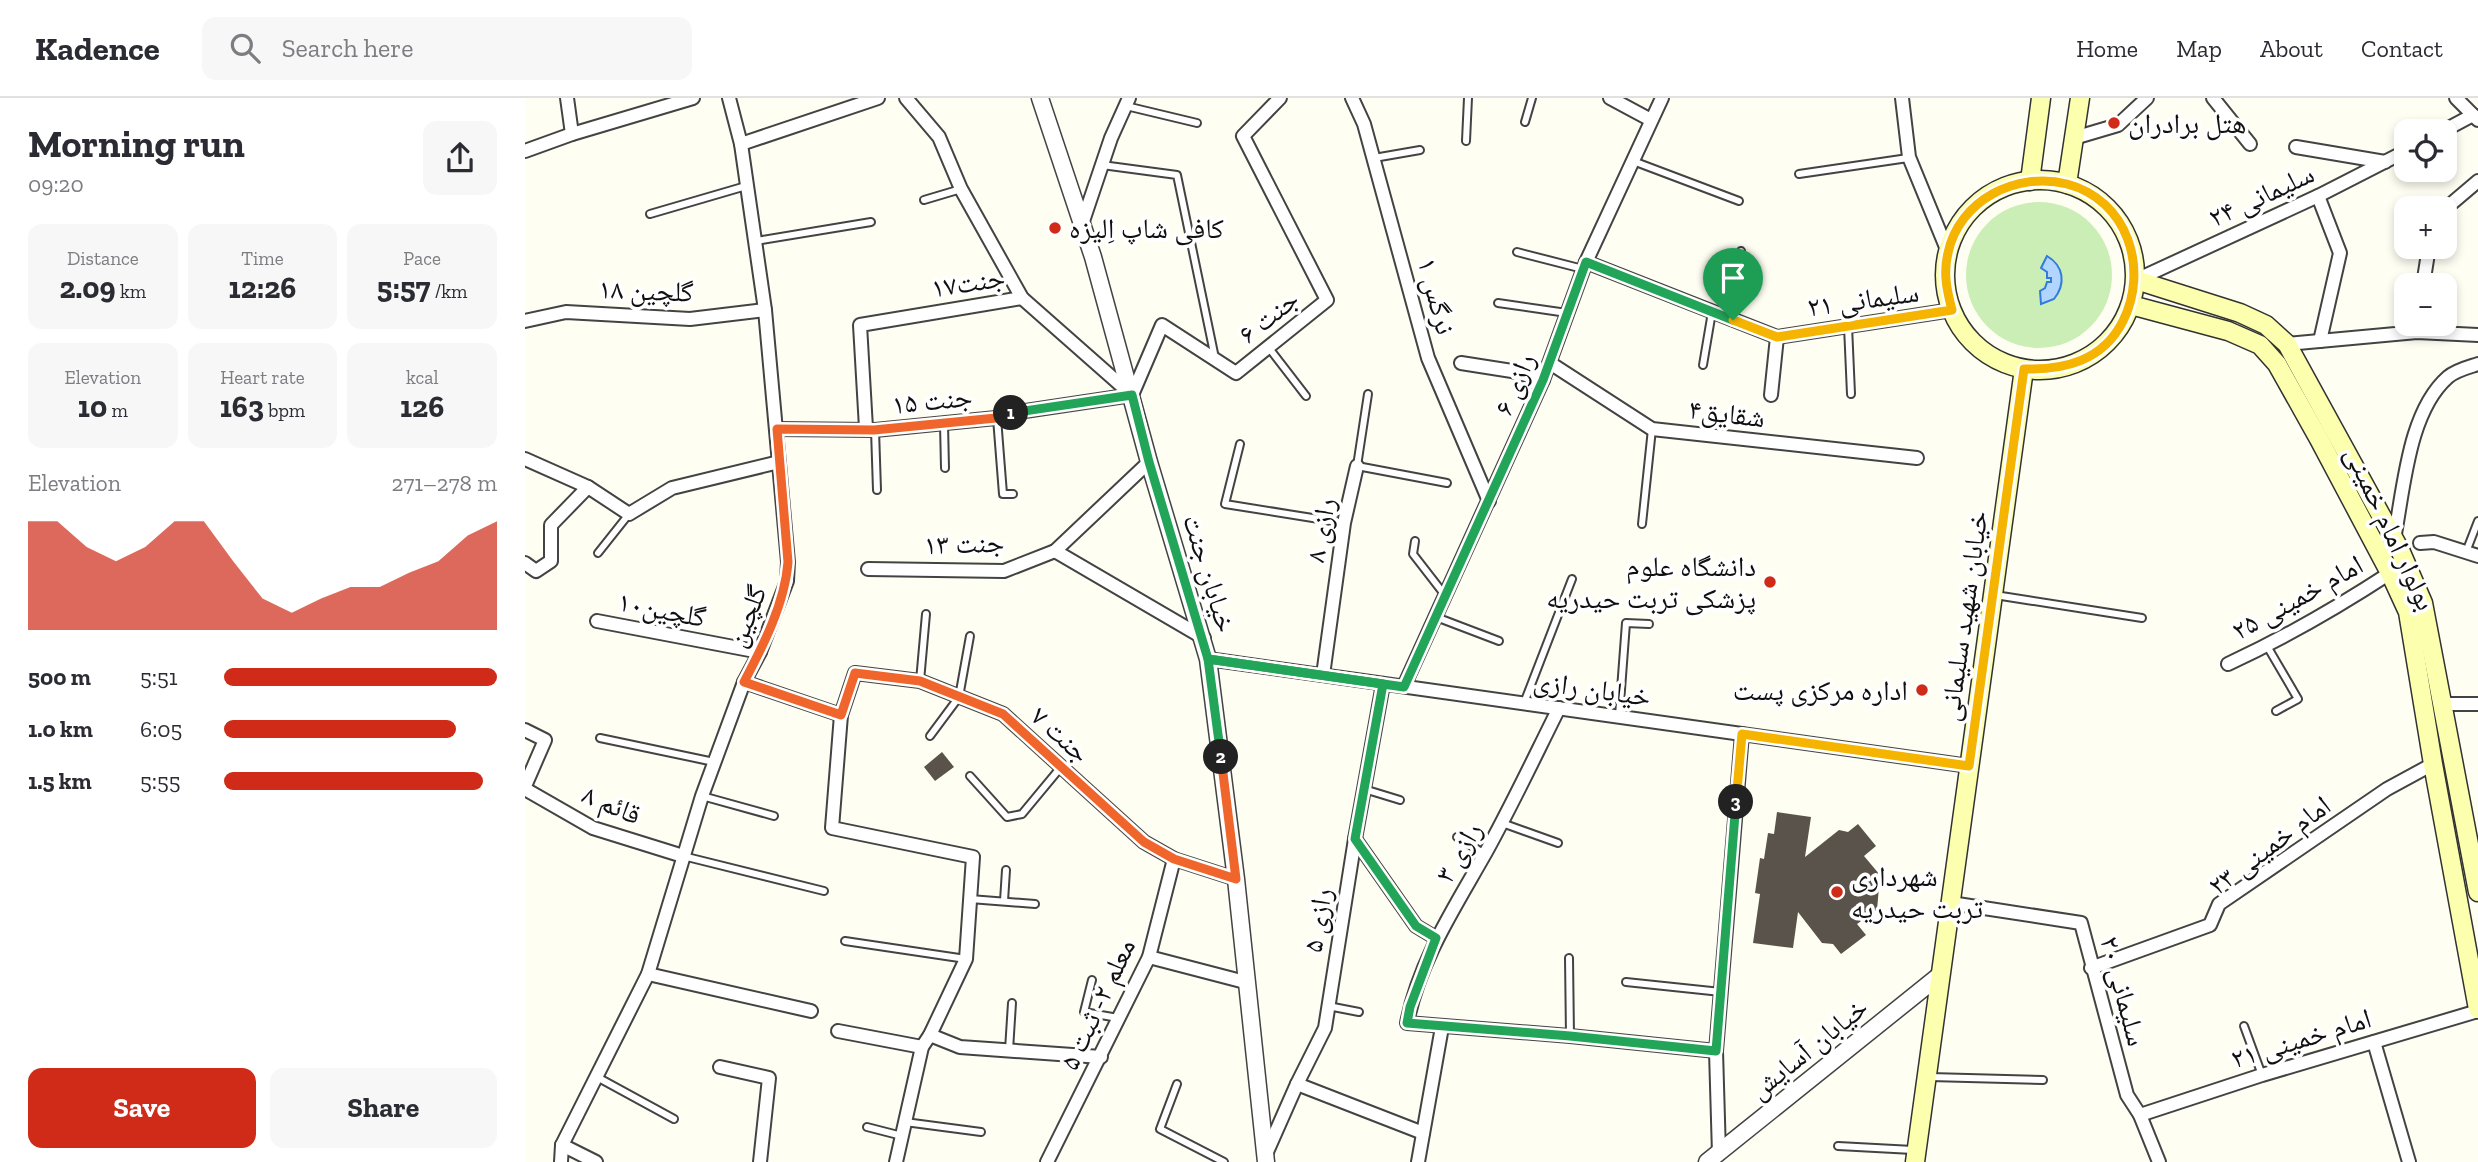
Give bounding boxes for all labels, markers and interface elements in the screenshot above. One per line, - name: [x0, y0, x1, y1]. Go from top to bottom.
- search box: [202, 17, 692, 80]
- text: Kadence: [35, 29, 160, 68]
- icon: search: [226, 29, 264, 67]
- text: Search here: [282, 32, 413, 64]
- text: Home: [2076, 34, 2138, 63]
- text: Map: [2176, 34, 2222, 63]
- text: About: [2260, 34, 2323, 63]
- text: Contact: [2361, 34, 2443, 63]
- place label: هتل برادران: [2128, 107, 2246, 141]
- marker: هتل برادران: [2106, 115, 2122, 131]
- map controls: [2394, 119, 2457, 336]
- button: locate: [2394, 119, 2457, 182]
- text: Morning run: [28, 121, 245, 167]
- button: share: [423, 121, 497, 195]
- street label: سلیمانی ۲۴: [2203, 157, 2320, 235]
- text: 09:20: [28, 170, 84, 198]
- button: +: [2394, 196, 2457, 259]
- place label: کافی شاپ اِلیزه: [1069, 212, 1224, 246]
- marker: کافی شاپ اِلیزه: [1047, 220, 1063, 236]
- text: Distance: [67, 247, 139, 270]
- text: Time: [241, 247, 284, 270]
- text: Pace: [403, 247, 441, 270]
- pin: [1703, 248, 1763, 320]
- street label: نرگس ۱: [1410, 254, 1463, 338]
- icon: arrive: [1714, 259, 1752, 297]
- street label: جنت۱۷: [929, 260, 1007, 305]
- text: 2.09: [59, 270, 116, 306]
- text: 12:26: [229, 270, 296, 306]
- text: 5:57: [377, 270, 430, 306]
- street label: گلچین ۱۸: [598, 272, 694, 310]
- button: −: [2394, 273, 2457, 336]
- street label: سلیمانی ۲۱: [1805, 275, 1921, 325]
- text: km: [116, 280, 146, 303]
- text: /km: [430, 280, 467, 303]
- street label: جنت ۶: [1232, 282, 1305, 351]
- street label: رازی ۶: [1487, 348, 1542, 420]
- text: Elevation: [64, 366, 141, 389]
- text: Heart rate: [220, 366, 305, 389]
- text: kcal: [406, 366, 438, 389]
- street label: جنت ۱۵: [890, 380, 974, 421]
- text: 10: [78, 389, 107, 425]
- text: 163: [220, 389, 264, 425]
- text: 126: [400, 389, 444, 425]
- street label: شقایق۴: [1687, 392, 1767, 436]
- pin: 1: [993, 396, 1029, 430]
- text: m: [107, 399, 128, 422]
- text: bpm: [264, 399, 305, 422]
- text: 1: [1007, 401, 1014, 424]
- street label: بولوار امام خمینی: [2336, 441, 2443, 616]
- text: Elevation: [28, 469, 121, 497]
- text: 271–278 m: [392, 469, 497, 497]
- street label: رازی ۸: [1299, 495, 1342, 565]
- street label: خیابان شهید سلیمانی: [1932, 509, 1996, 724]
- street label: خیابان جنت: [1176, 510, 1243, 636]
- street label: جنت ۱۳: [923, 526, 1005, 561]
- street label: امام خمینی ۲۵: [2226, 548, 2370, 649]
- place label: دانشگاه علوم پزشکی تربت حیدریه: [1546, 550, 1756, 616]
- marker: دانشگاه علوم پزشکی تربت حیدریه: [1762, 574, 1778, 590]
- street label: گلچین: [719, 580, 775, 652]
- street label: گلچین۱۰: [615, 585, 709, 635]
- text: 500 m: [28, 663, 91, 691]
- text: 5:51: [140, 663, 178, 691]
- street label: خیابان رازی: [1531, 664, 1653, 713]
- place label: اداره مرکزی پست: [1733, 674, 1908, 707]
- marker: اداره مرکزی پست: [1914, 682, 1930, 698]
- street label: جنت ۷: [1024, 699, 1097, 769]
- text: 1.0 km: [28, 715, 93, 743]
- text: 6:05: [140, 715, 182, 743]
- pin: 2: [1203, 740, 1239, 774]
- text: 2: [1215, 745, 1226, 768]
- text: 1.5 km: [28, 767, 92, 795]
- text: 5:55: [140, 767, 180, 795]
- street label: قائم ۸: [577, 777, 646, 833]
- pin: 3: [1719, 784, 1753, 820]
- street label: امام خمینی ۲۳: [2201, 789, 2338, 904]
- text: 3: [1730, 790, 1741, 813]
- street label: رازی ۳: [1428, 816, 1489, 888]
- place label: شهرداری تربت حیدریه: [1851, 860, 1983, 925]
- marker: شهرداری تربت حیدریه: [1829, 884, 1845, 900]
- street label: رازی ۵: [1296, 886, 1339, 955]
- street label: معلم ۲- ثبت ۵: [1053, 933, 1144, 1076]
- street label: سلیمانی ۲۰: [2092, 933, 2154, 1050]
- street label: خیابان آسایش: [1742, 991, 1875, 1107]
- street label: امام خمینی ۲۱: [2227, 1002, 2376, 1077]
- button: Save: [28, 1068, 256, 1148]
- button: Share: [270, 1068, 497, 1148]

